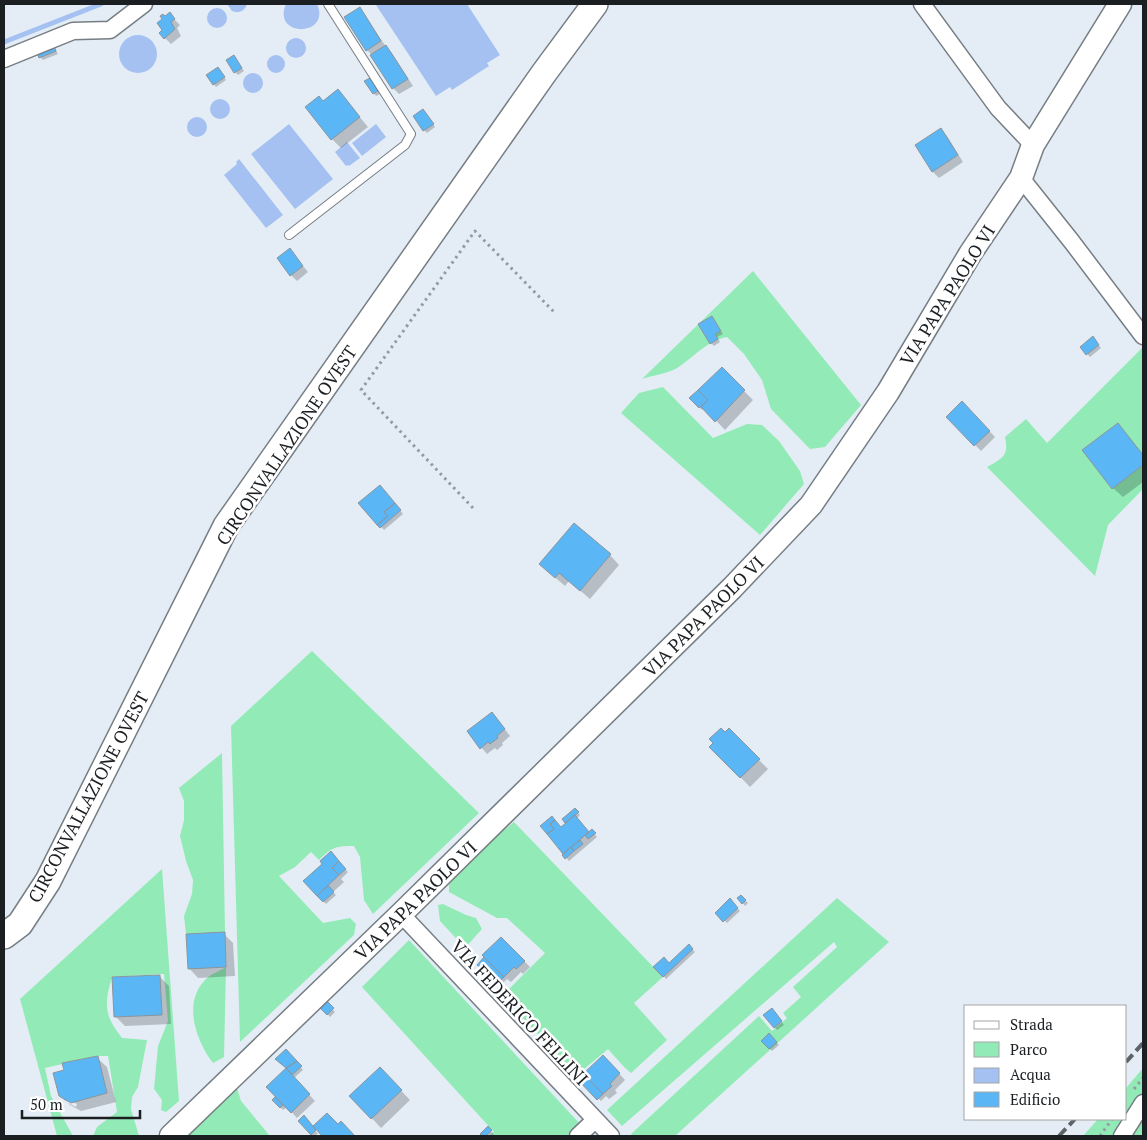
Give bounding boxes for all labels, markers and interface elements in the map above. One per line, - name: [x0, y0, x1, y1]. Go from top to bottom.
- street label: VIA PAPA PAOLO VI: [894, 220, 1000, 370]
- street label: CIRCONVALLAZIONE OVEST: [210, 341, 362, 549]
- street label: VIA PAPA PAOLO VI: [637, 550, 769, 682]
- street label: CIRCONVALLAZIONE OVEST: [22, 687, 154, 907]
- street label: VIA PAPA PAOLO VI: [348, 835, 482, 965]
- street label: VIA FEDERICO FELLINI: [446, 934, 594, 1090]
- legend: [964, 1005, 1127, 1120]
- text: Strada: [1010, 1014, 1053, 1034]
- text: Parco: [1010, 1039, 1047, 1059]
- text: Acqua: [1010, 1064, 1051, 1084]
- scale bar: [22, 1088, 140, 1120]
- text: Edificio: [1010, 1089, 1060, 1109]
- text: 50 m: [30, 1094, 63, 1114]

